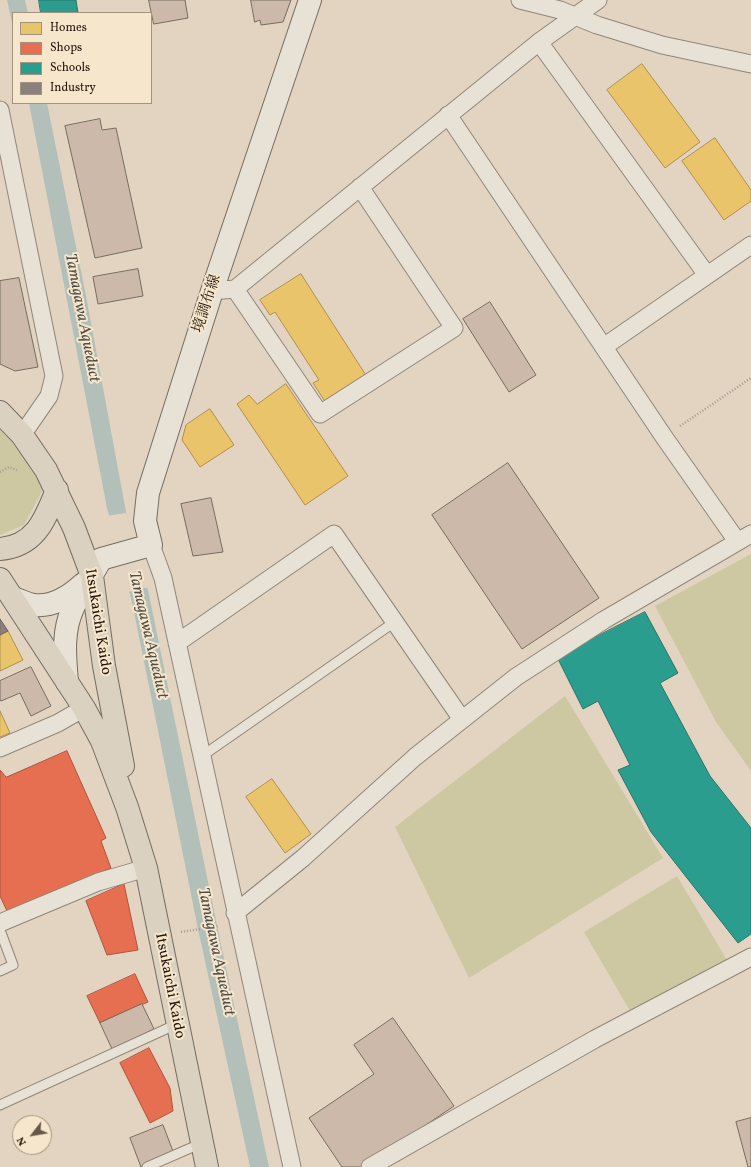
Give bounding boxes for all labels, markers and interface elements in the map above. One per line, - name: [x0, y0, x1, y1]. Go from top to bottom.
- legend: [12, 12, 152, 104]
- text: Homes: [50, 20, 87, 36]
- text: Shops: [50, 40, 82, 56]
- text: Schools: [50, 60, 90, 76]
- text: Industry: [50, 80, 96, 96]
- water label: Tamagawa Aqueduct: [59, 252, 103, 384]
- street label: 境調布線: [190, 273, 226, 335]
- street label: Itsukaichi Kaido: [80, 568, 114, 676]
- water label: Tamagawa Aqueduct: [123, 569, 171, 701]
- water label: Tamagawa Aqueduct: [192, 886, 238, 1018]
- street label: Itsukaichi Kaido: [150, 932, 188, 1040]
- north arrow: [12, 1115, 52, 1155]
- text: N: [14, 1134, 31, 1148]

